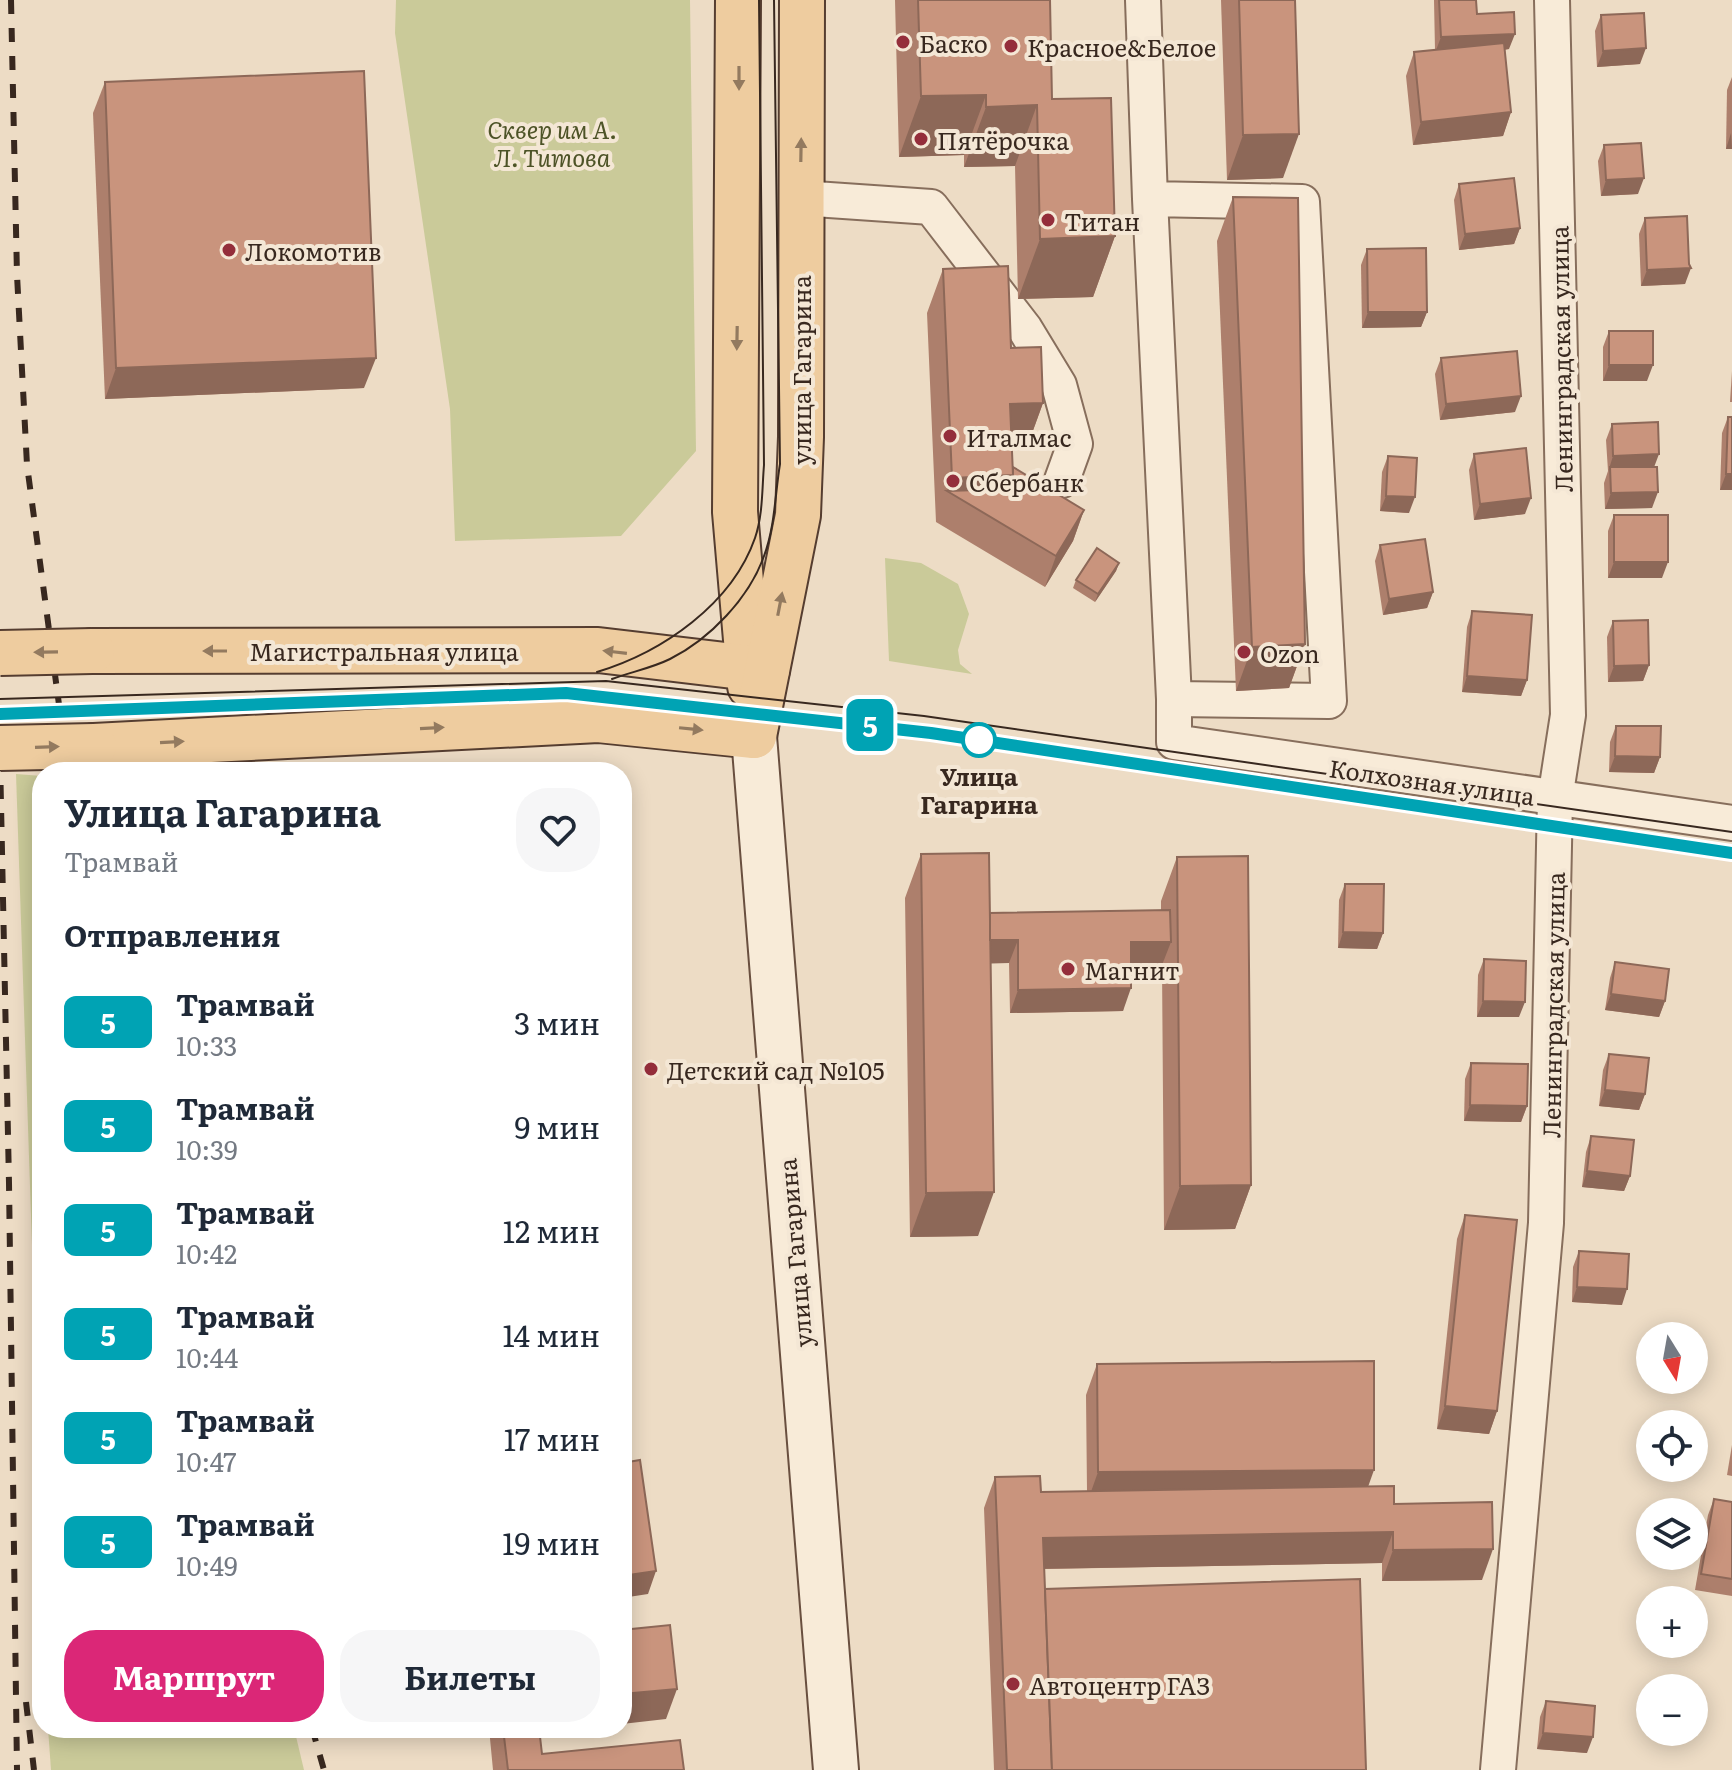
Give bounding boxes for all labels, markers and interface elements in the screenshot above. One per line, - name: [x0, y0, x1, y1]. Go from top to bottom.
- place label: Баско: [919, 25, 988, 60]
- place label: Красное&Белое: [1027, 29, 1216, 64]
- marker: Баско: [894, 33, 912, 51]
- marker: Красное&Белое: [1002, 37, 1020, 55]
- one-way arrow: [733, 66, 745, 91]
- park label: Сквер им А. Л. Титова: [487, 111, 617, 174]
- place label: Пятёрочка: [937, 122, 1069, 157]
- marker: Пятёрочка: [912, 130, 930, 148]
- one-way arrow: [795, 137, 807, 162]
- place label: Титан: [1064, 203, 1140, 238]
- marker: Титан: [1039, 211, 1057, 229]
- street label: Ленинградская улица: [1540, 225, 1580, 492]
- place label: Локомотив: [245, 233, 382, 268]
- marker: Локомотив: [220, 241, 238, 259]
- street label: улица Гагарина: [783, 275, 818, 465]
- one-way arrow: [730, 326, 743, 351]
- place label: Италмас: [966, 419, 1071, 454]
- marker: Италмас: [941, 427, 959, 445]
- place label: Сбербанк: [969, 464, 1084, 499]
- marker: Сбербанк: [944, 472, 962, 490]
- one-way arrow: [774, 592, 787, 617]
- street label: Магистральная улица: [249, 633, 519, 668]
- place label: Ozon: [1260, 635, 1320, 670]
- marker: Ozon: [1235, 643, 1253, 661]
- one-way arrow: [33, 645, 58, 658]
- one-way arrow: [202, 645, 227, 657]
- one-way arrow: [602, 646, 627, 659]
- line badge: 5: [844, 699, 896, 751]
- text: 5: [862, 704, 878, 746]
- one-way arrow: [420, 721, 445, 734]
- one-way arrow: [679, 723, 704, 736]
- marker: Улица Гагарина: [962, 723, 996, 757]
- one-way arrow: [160, 735, 185, 748]
- one-way arrow: [35, 741, 60, 753]
- street label: Колхозная улица: [1327, 749, 1537, 813]
- place label: Улица Гагарина: [920, 758, 1038, 821]
- text: Улица Гагарина: [64, 782, 381, 839]
- button: heart: [516, 788, 600, 872]
- text: Трамвай: [64, 841, 178, 880]
- street label: Ленинградская улица: [1532, 871, 1572, 1138]
- text: Отправления: [64, 912, 280, 956]
- place label: Магнит: [1084, 952, 1180, 987]
- marker: Магнит: [1059, 960, 1077, 978]
- text: Трамвай: [176, 981, 315, 1025]
- text: 3 мин: [514, 1000, 600, 1044]
- text: 5: [100, 1001, 116, 1043]
- text: 10:33: [176, 1025, 237, 1064]
- place label: Детский сад №105: [667, 1052, 884, 1087]
- marker: Детский сад №105: [642, 1060, 660, 1078]
- text: Трамвай: [176, 1085, 315, 1129]
- text: 9 мин: [514, 1104, 600, 1148]
- text: 5: [100, 1105, 116, 1147]
- text: 10:39: [176, 1129, 238, 1168]
- street label: улица Гагарина: [768, 1157, 820, 1349]
- text: Трамвай: [176, 1189, 315, 1233]
- text: 12 мин: [503, 1208, 600, 1252]
- text: 5: [100, 1209, 116, 1251]
- text: 10:42: [176, 1233, 237, 1272]
- text: Трамвай: [176, 1293, 315, 1337]
- text: 14 мин: [503, 1312, 600, 1356]
- text: 5: [100, 1313, 116, 1355]
- north arrow: [1636, 1322, 1708, 1394]
- map controls: [1636, 1322, 1708, 1746]
- text: 10:44: [176, 1337, 238, 1376]
- text: Трамвай: [176, 1397, 315, 1441]
- button: locate: [1636, 1410, 1708, 1482]
- text: 17 мин: [504, 1416, 600, 1460]
- text: 5: [100, 1417, 116, 1459]
- text: 10:47: [176, 1441, 236, 1480]
- button: layers: [1636, 1498, 1708, 1570]
- text: Трамвай: [176, 1501, 315, 1545]
- text: 19 мин: [502, 1520, 600, 1564]
- text: 5: [100, 1521, 116, 1563]
- text: 10:49: [176, 1545, 238, 1584]
- button: +: [1636, 1586, 1708, 1658]
- button: Маршрут: [64, 1630, 324, 1722]
- button: Билеты: [340, 1630, 600, 1722]
- place label: Автоцентр ГАЗ: [1029, 1667, 1210, 1702]
- button: −: [1636, 1674, 1708, 1746]
- marker: Автоцентр ГАЗ: [1004, 1675, 1022, 1693]

